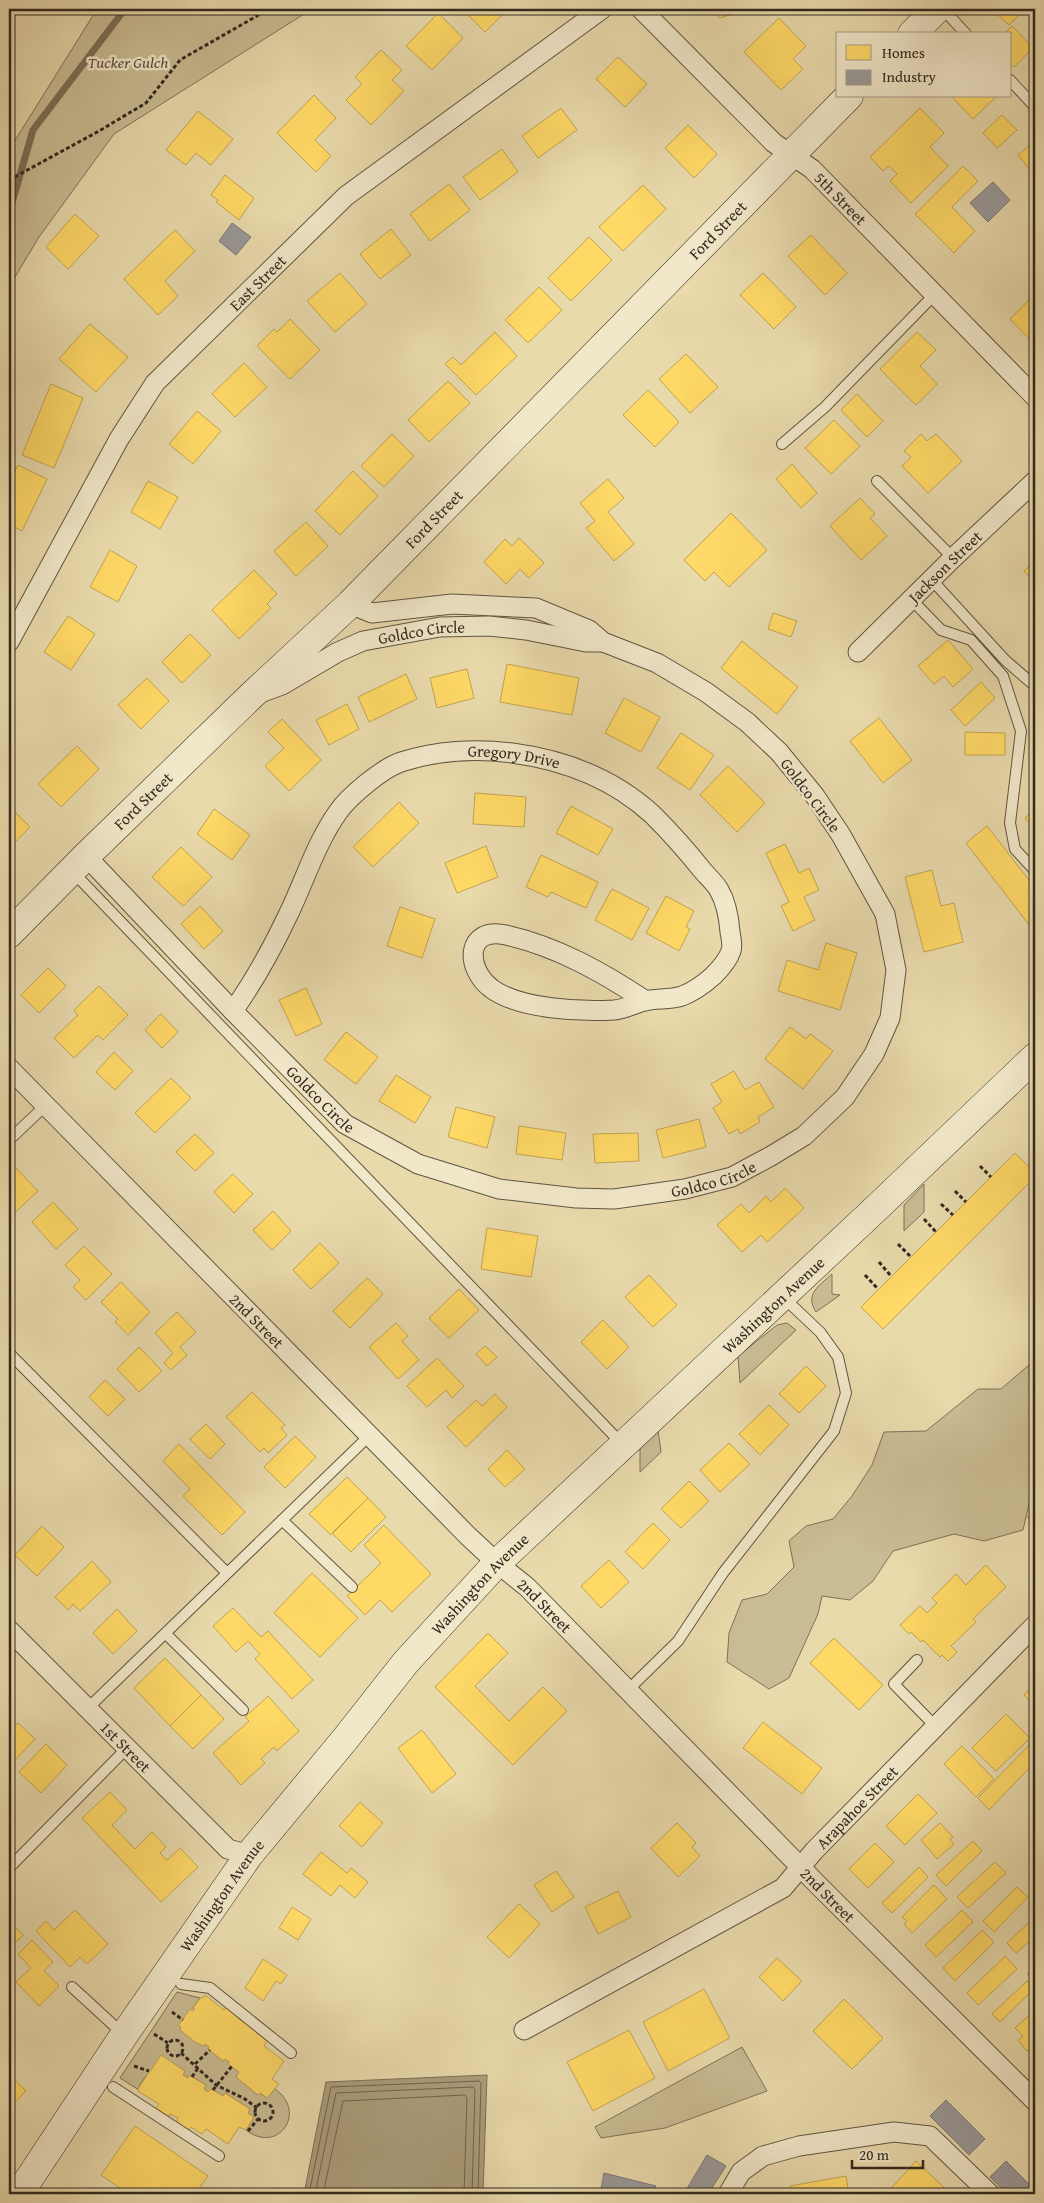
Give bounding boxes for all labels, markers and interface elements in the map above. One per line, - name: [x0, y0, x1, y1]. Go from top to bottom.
- legend: [836, 32, 1012, 98]
- text: Homes: [882, 42, 925, 63]
- park label: Tucker Gulch: [88, 50, 168, 74]
- text: Industry: [882, 66, 937, 87]
- street label: 5th Street: [809, 166, 873, 231]
- street label: Ford Street: [683, 195, 752, 265]
- street label: East Street: [224, 249, 292, 316]
- street label: Ford Street: [399, 484, 469, 554]
- street label: Jackson Street: [901, 524, 988, 610]
- street label: Goldco Circle: [376, 614, 465, 650]
- street label: Gregory Drive: [467, 739, 563, 774]
- street label: Goldco Circle: [775, 753, 847, 837]
- street label: Ford Street: [108, 766, 178, 835]
- street label: Goldco Circle: [281, 1060, 359, 1139]
- street label: Goldco Circle: [670, 1154, 760, 1203]
- street label: Washington Avenue: [716, 1251, 830, 1359]
- street label: 2nd Street: [224, 1288, 290, 1354]
- street label: Washington Avenue: [425, 1527, 534, 1640]
- street label: 2nd Street: [512, 1572, 578, 1639]
- street label: 1st Street: [95, 1716, 157, 1778]
- street label: Arapahoe Street: [810, 1760, 904, 1854]
- street label: Washington Avenue: [173, 1834, 270, 1956]
- street label: 2nd Street: [795, 1862, 861, 1928]
- scale bar: [852, 2138, 923, 2170]
- text: 20 m: [859, 2144, 890, 2165]

